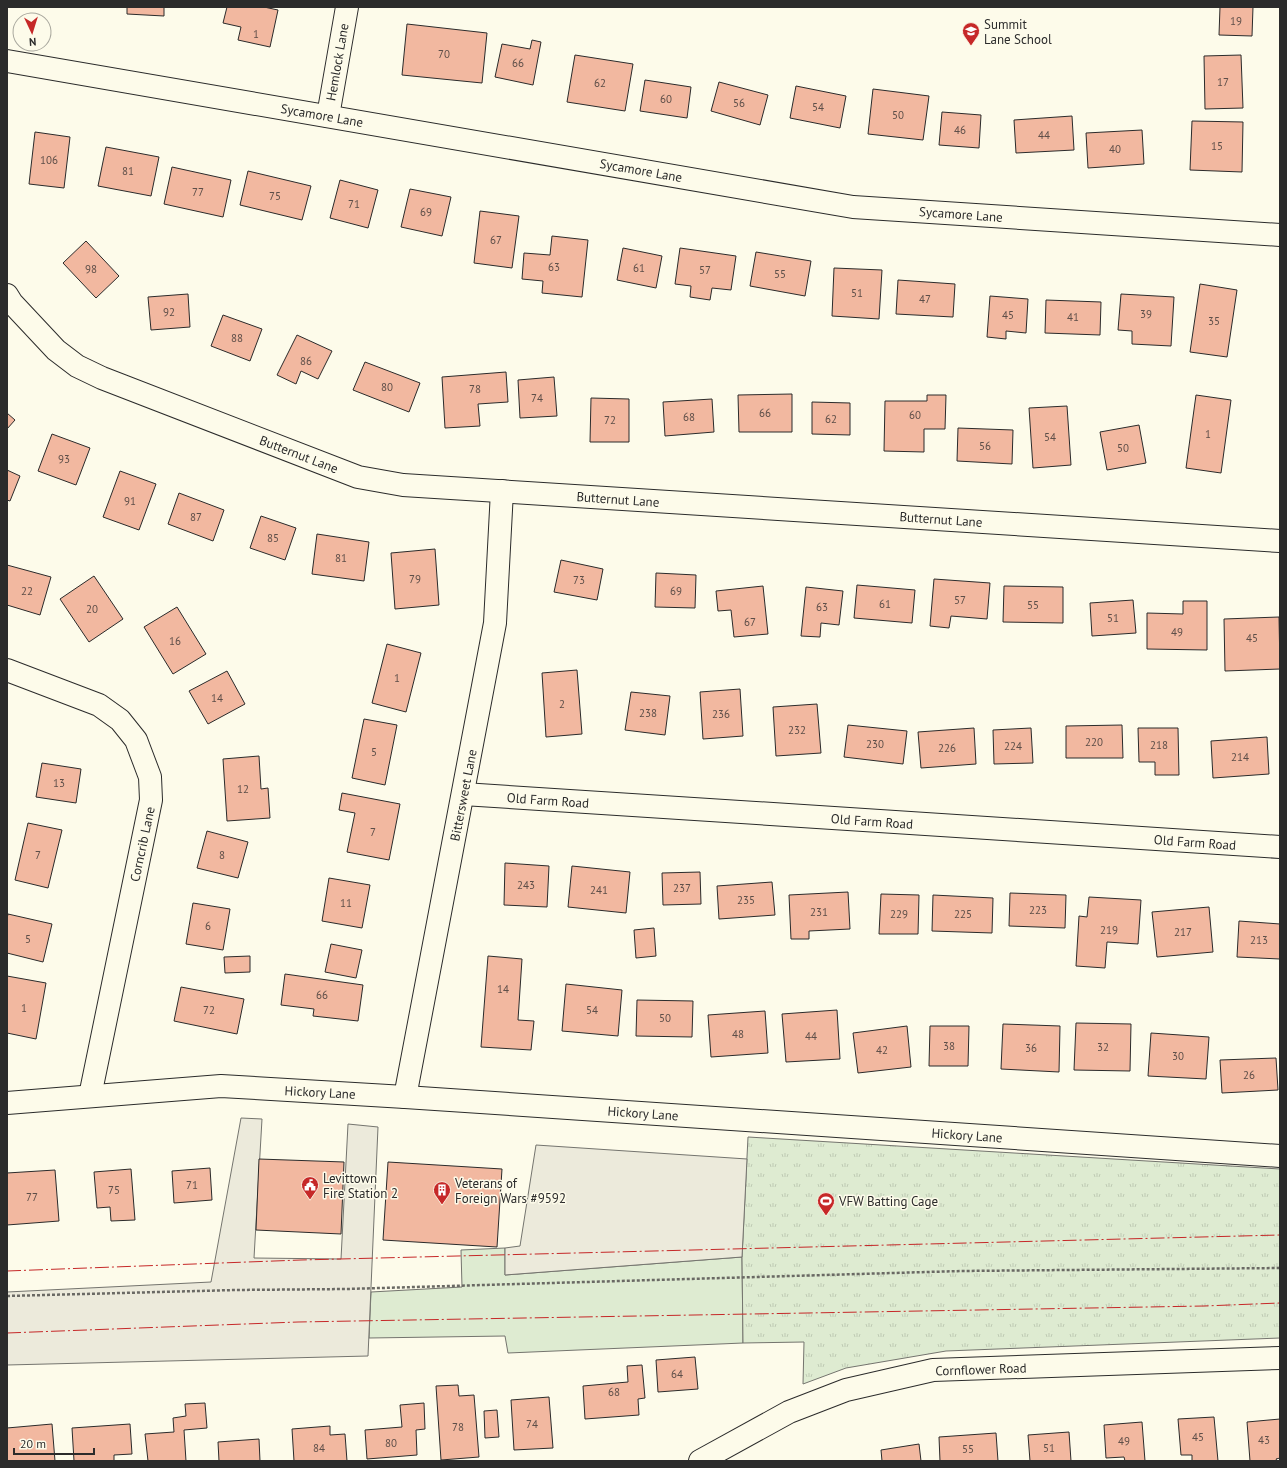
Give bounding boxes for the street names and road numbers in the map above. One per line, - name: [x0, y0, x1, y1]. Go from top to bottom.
- street label: Hemlock Lane: [322, 22, 353, 102]
- street label: Sycamore Lane: [279, 100, 365, 131]
- street label: Sycamore Lane: [598, 155, 684, 186]
- street label: Sycamore Lane: [919, 203, 1003, 226]
- street label: Butternut Lane: [257, 432, 341, 477]
- street label: Butternut Lane: [576, 488, 660, 511]
- street label: Butternut Lane: [899, 508, 983, 531]
- street label: Bittersweet Lane: [446, 748, 481, 842]
- street label: Old Farm Road: [506, 789, 590, 812]
- street label: Corncrib Lane: [126, 805, 159, 883]
- street label: Old Farm Road: [830, 810, 914, 833]
- street label: Old Farm Road: [1153, 831, 1237, 854]
- street label: Hickory Lane: [284, 1082, 356, 1103]
- street label: Hickory Lane: [607, 1103, 679, 1124]
- street label: Hickory Lane: [931, 1125, 1003, 1146]
- street label: Cornflower Road: [935, 1359, 1027, 1380]

